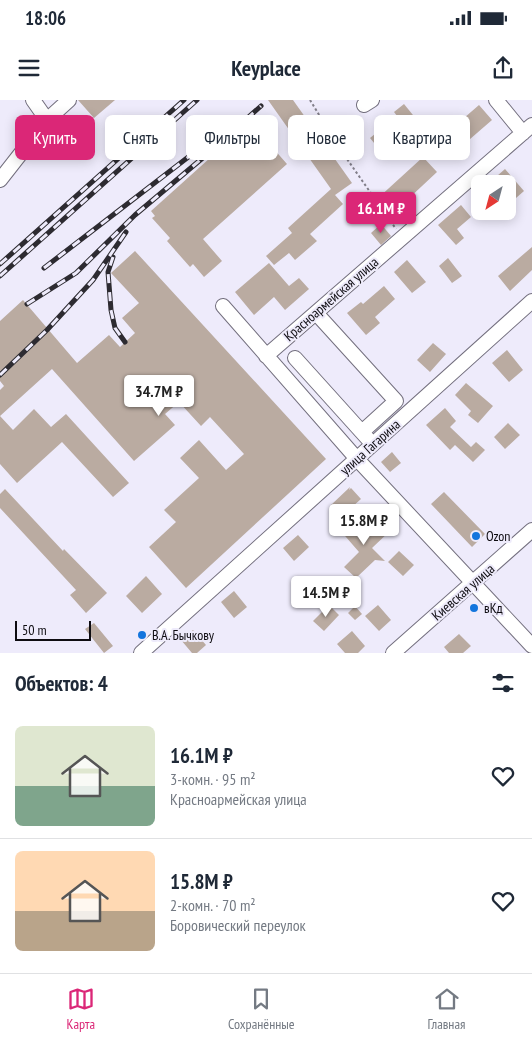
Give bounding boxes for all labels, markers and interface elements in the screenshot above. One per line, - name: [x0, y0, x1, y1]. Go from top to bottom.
- text: 18:06: [25, 6, 66, 30]
- icon: menu: [15, 54, 43, 82]
- text: Keyplace: [231, 54, 301, 82]
- icon: share: [489, 54, 517, 82]
- chip: Купить: [15, 115, 95, 160]
- chip: Снять: [105, 115, 176, 160]
- chip: Фильтры: [186, 115, 278, 160]
- chip: Новое: [288, 115, 364, 160]
- chip: Квартира: [374, 115, 470, 160]
- north arrow: [471, 175, 516, 220]
- map controls: [471, 175, 516, 220]
- pin: 16.1M ₽: [335, 192, 427, 234]
- text: 16.1M ₽: [357, 198, 405, 218]
- street label: Красноармейская улица: [280, 253, 382, 345]
- pin: 34.7M ₽: [113, 374, 205, 417]
- text: 34.7M ₽: [135, 381, 183, 401]
- street label: улица Гагарина: [336, 415, 404, 479]
- pin: 15.8M ₽: [318, 504, 410, 546]
- text: 15.8M ₽: [340, 510, 388, 530]
- place label: Ozon: [486, 527, 511, 545]
- marker: Ozon: [470, 530, 482, 542]
- street label: Киевская улица: [428, 560, 498, 624]
- pin: 14.5M ₽: [280, 576, 372, 618]
- text: 14.5M ₽: [302, 582, 350, 602]
- place label: вКд: [484, 599, 503, 617]
- marker: вКд: [468, 602, 480, 614]
- scale bar: [15, 618, 91, 641]
- text: 50 m: [22, 621, 47, 639]
- place label: В.А. Бычкову: [152, 626, 215, 644]
- marker: В.А. Бычкову: [136, 629, 148, 641]
- icon: filters: [489, 669, 517, 697]
- text: Объектов: 4: [15, 670, 108, 697]
- text: 16.1M ₽: [170, 742, 233, 769]
- icon: home: [55, 746, 115, 806]
- icon: heart: [489, 762, 517, 790]
- text: 3-комн. · 95 m²: [170, 769, 256, 789]
- text: Красноармейская улица: [170, 789, 307, 809]
- text: 15.8M ₽: [170, 868, 233, 895]
- icon: home: [55, 871, 115, 931]
- icon: heart: [489, 887, 517, 915]
- text: 2-комн. · 70 m²: [170, 895, 256, 915]
- text: Боровический переулок: [170, 915, 306, 935]
- tab: Карта: [66, 985, 95, 1033]
- tab: Сохранённые: [228, 985, 295, 1033]
- tab: Главная: [428, 985, 465, 1033]

